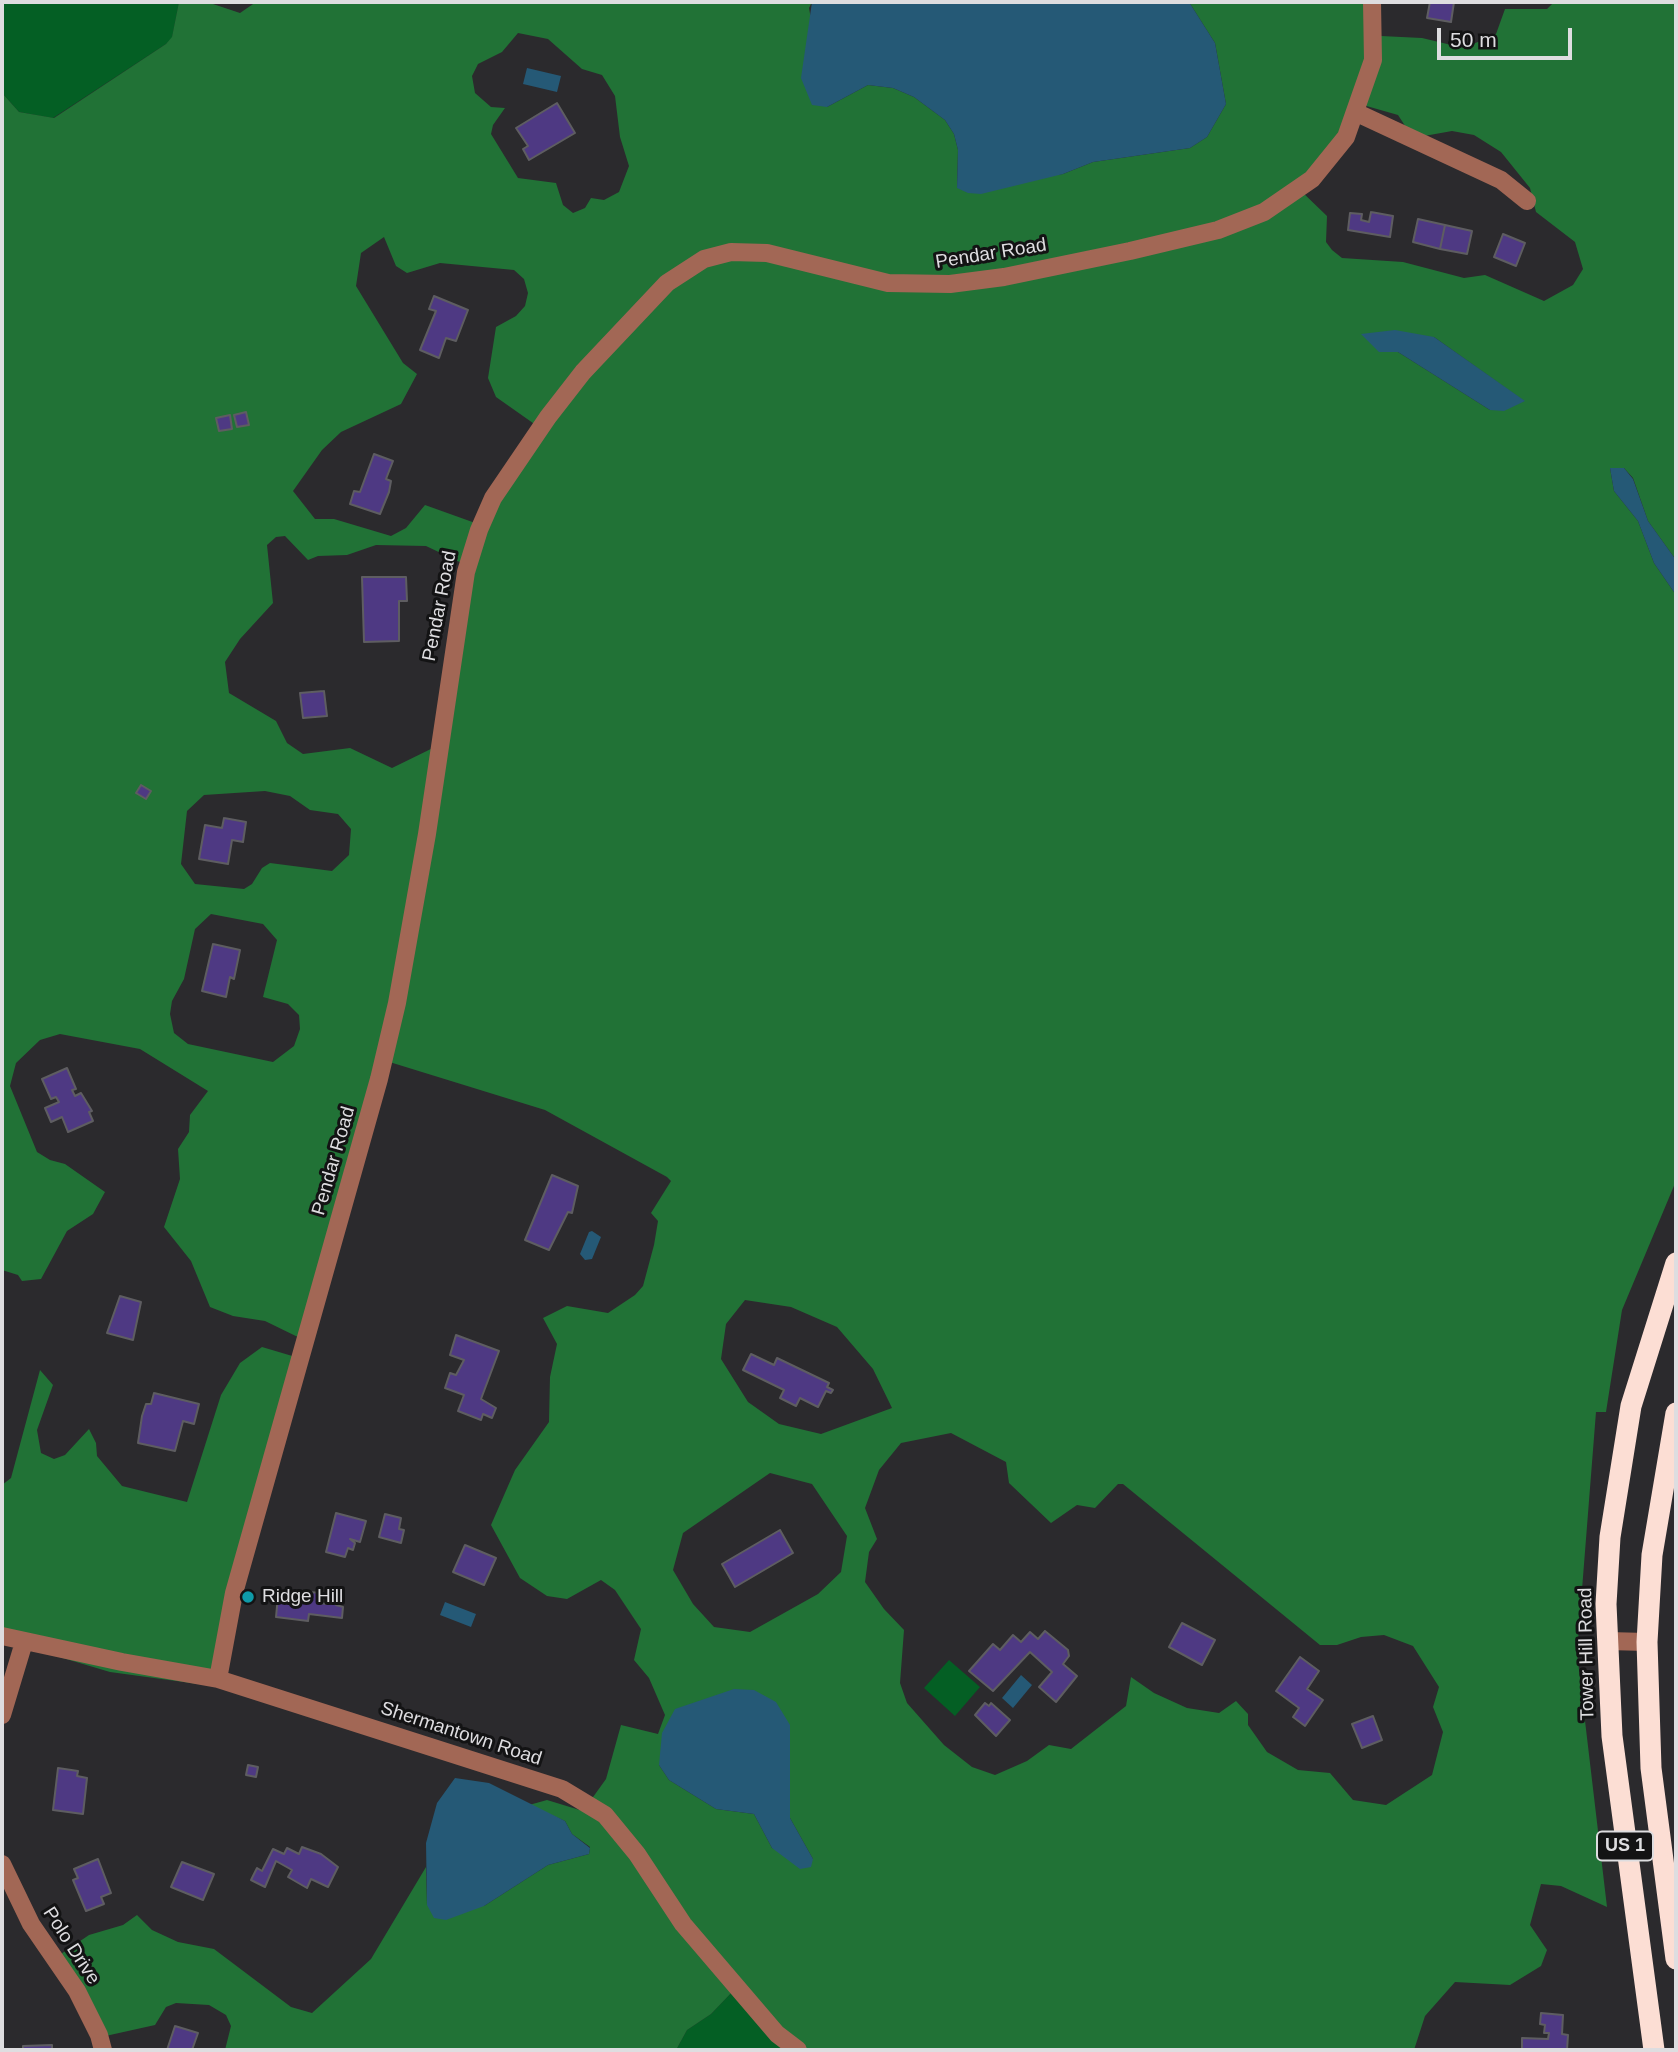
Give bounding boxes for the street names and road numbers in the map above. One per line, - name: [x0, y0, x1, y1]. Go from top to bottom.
- street label: Pendar Road: [934, 234, 1048, 274]
- street label: Pendar Road: [418, 549, 462, 663]
- street label: Pendar Road: [308, 1104, 360, 1218]
- street label: Tower Hill Road: [1574, 1587, 1600, 1721]
- street label: Shermantown Road: [378, 1697, 544, 1771]
- road number: US 1: [1597, 1832, 1653, 1860]
- street label: Polo Drive: [38, 1903, 104, 1989]

